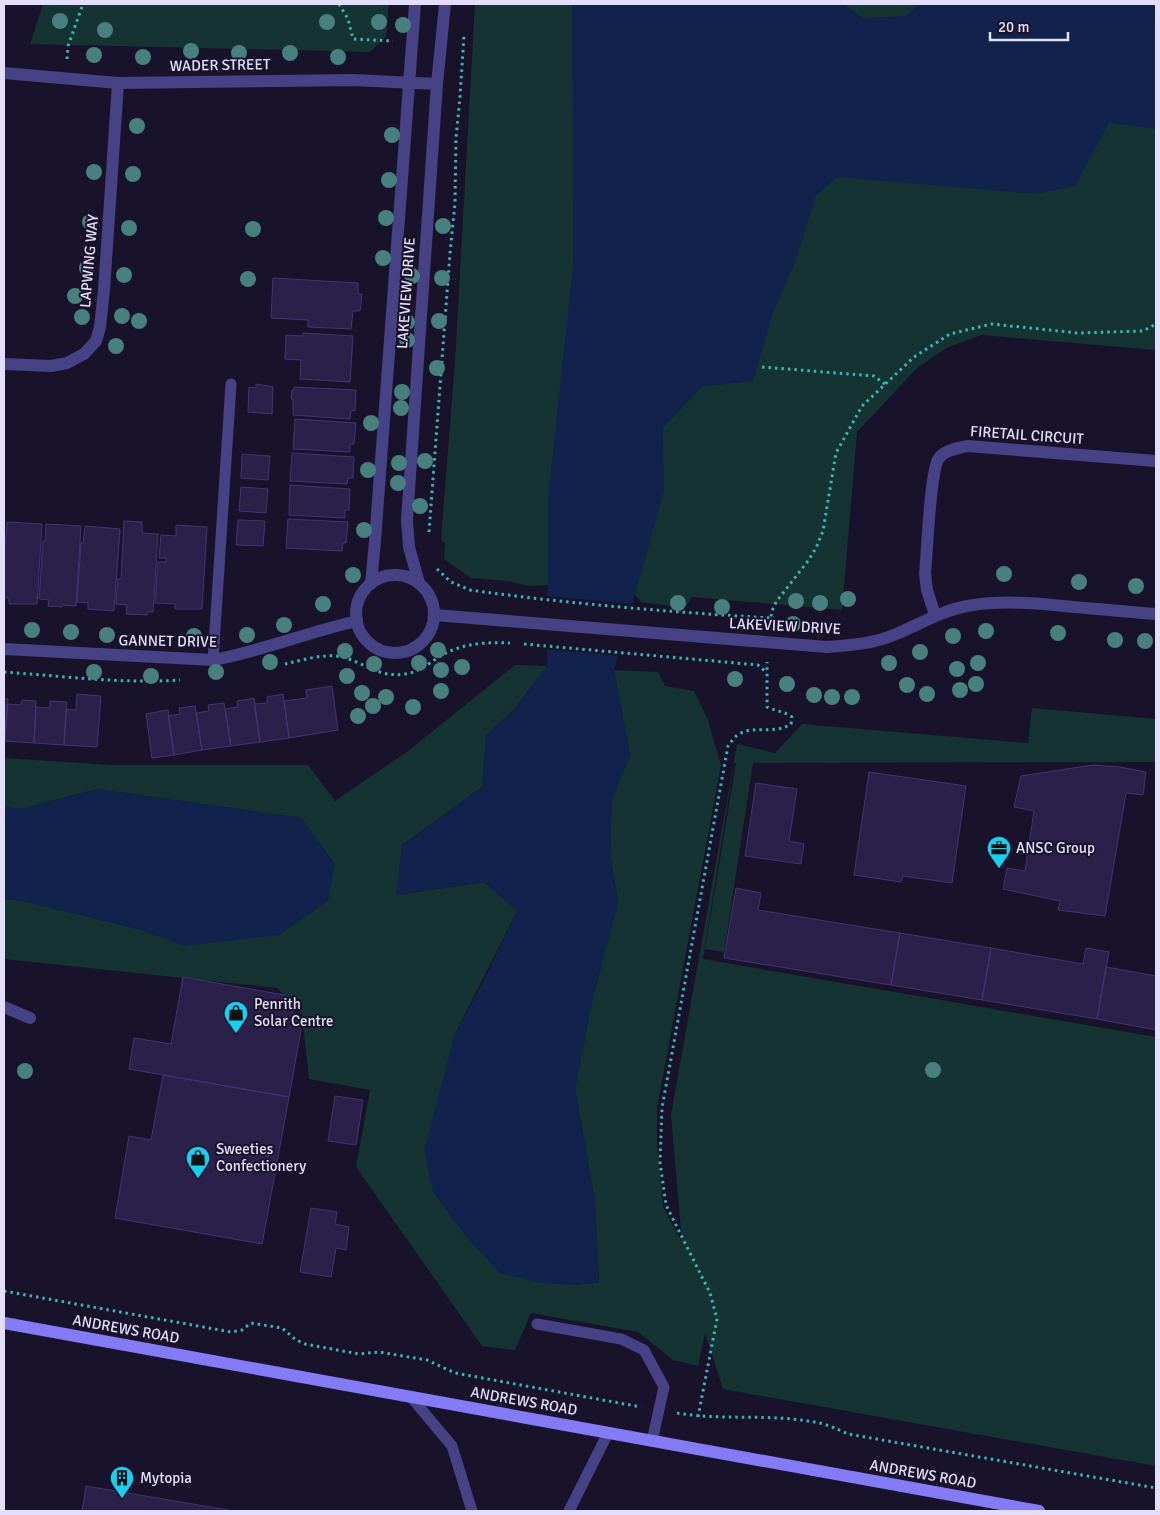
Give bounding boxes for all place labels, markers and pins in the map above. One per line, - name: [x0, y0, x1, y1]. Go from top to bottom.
- office icon: ANSC Group: [986, 835, 1012, 869]
- place label: ANSC Group: [1016, 839, 1095, 857]
- place label: Penrith Solar Centre: [254, 995, 334, 1030]
- shop icon: Penrith Solar Centre: [223, 1000, 249, 1034]
- place label: Sweeties Confectionery: [216, 1140, 306, 1175]
- shop icon: Sweeties Confectionery: [185, 1145, 211, 1179]
- building icon: Mytopia: [109, 1465, 135, 1499]
- place label: Mytopia: [140, 1469, 192, 1487]

